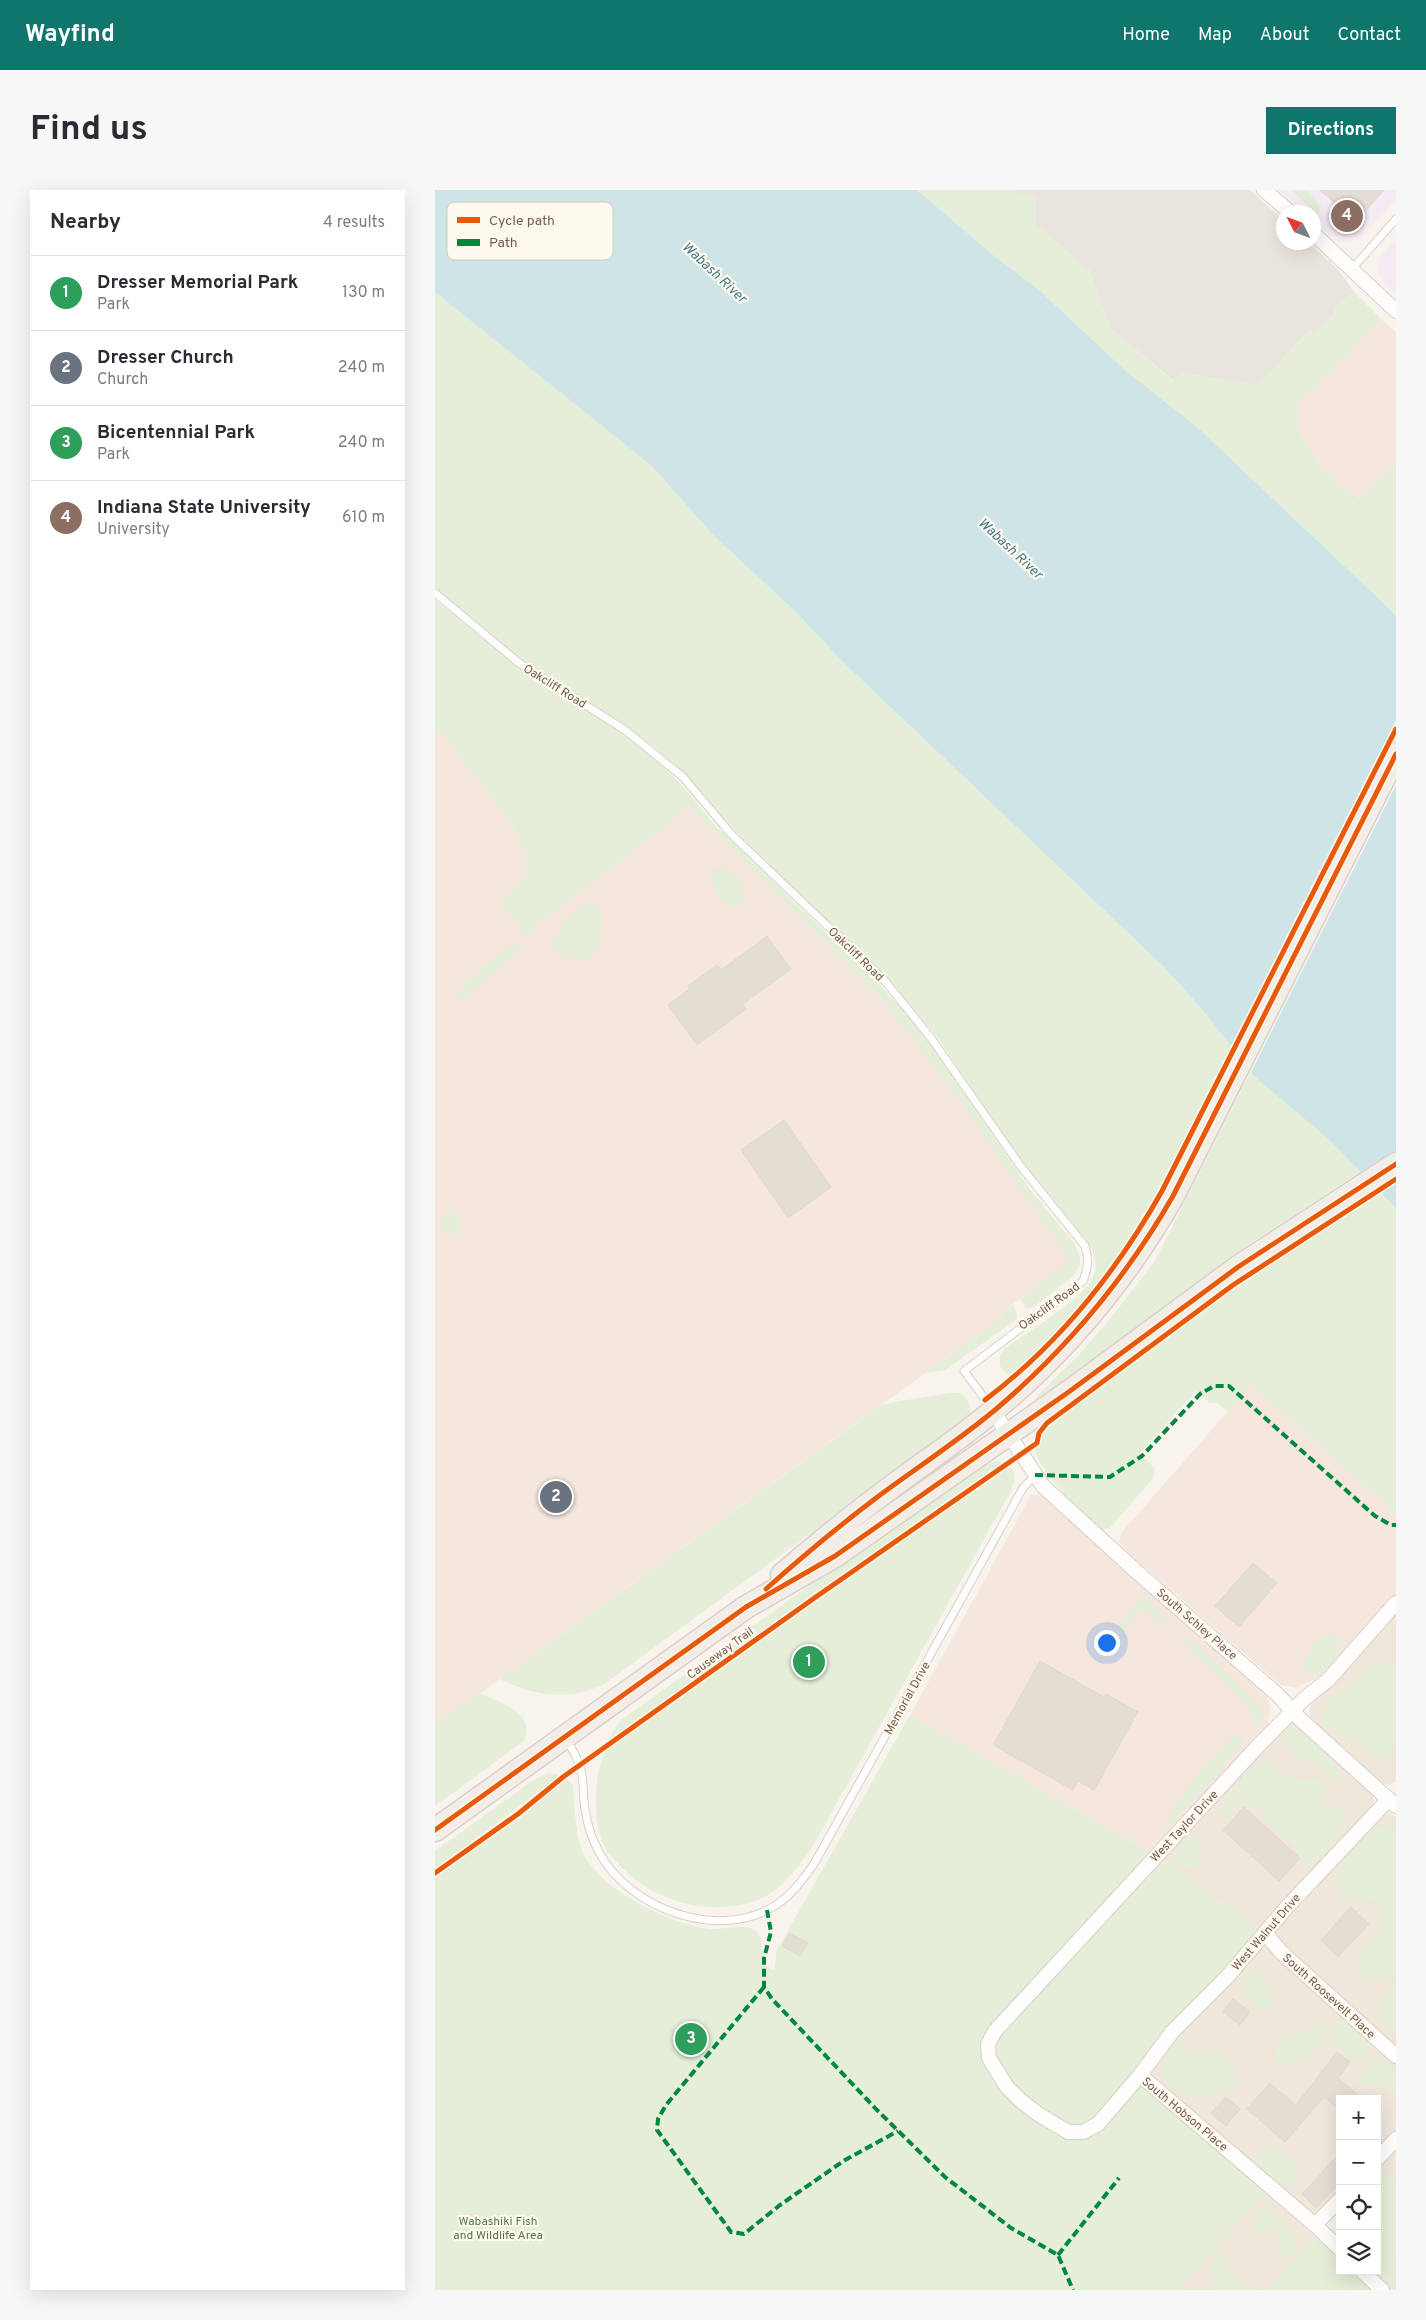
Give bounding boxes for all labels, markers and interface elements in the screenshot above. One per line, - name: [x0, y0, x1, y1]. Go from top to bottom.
- text: Wayfind: [25, 20, 115, 50]
- text: Home: [1122, 24, 1170, 47]
- text: Map: [1198, 24, 1232, 47]
- text: About: [1260, 24, 1309, 47]
- text: Contact: [1337, 24, 1401, 47]
- button: Directions: [1266, 107, 1396, 154]
- text: Find us: [30, 108, 148, 152]
- pin: 4: [1331, 197, 1363, 235]
- legend: [447, 202, 613, 260]
- north arrow: [1276, 205, 1321, 250]
- text: Nearby: [50, 209, 121, 236]
- text: 4 results: [323, 213, 385, 233]
- text: Cycle path: [489, 213, 555, 230]
- text: Path: [489, 235, 518, 252]
- water label: Wabash River: [678, 239, 751, 308]
- text: Dresser Memorial Park: [97, 271, 298, 295]
- text: 1: [63, 283, 69, 303]
- text: 130 m: [342, 283, 385, 303]
- text: Park: [97, 295, 130, 315]
- text: Dresser Church: [97, 346, 234, 370]
- text: 2: [61, 358, 71, 378]
- text: 240 m: [338, 358, 385, 378]
- text: Church: [97, 370, 148, 390]
- text: Bicentennial Park: [97, 421, 255, 445]
- text: 3: [61, 433, 71, 453]
- text: 240 m: [338, 433, 385, 453]
- text: Park: [97, 445, 130, 465]
- text: Indiana State University: [97, 496, 311, 520]
- text: 4: [61, 508, 71, 528]
- text: 610 m: [342, 508, 385, 528]
- water label: Wabash River: [974, 515, 1047, 584]
- text: University: [97, 520, 170, 540]
- street label: Oakcliff Road: [520, 661, 589, 713]
- street label: Oakcliff Road: [824, 924, 887, 985]
- street label: Oakcliff Road: [1016, 1279, 1083, 1334]
- pin: 2: [540, 1478, 572, 1516]
- street label: South Schley Place: [1152, 1585, 1240, 1664]
- street label: Causeway Trail: [684, 1624, 757, 1683]
- your location: [1094, 1630, 1120, 1656]
- pin: 1: [793, 1643, 825, 1681]
- street label: Memorial Drive: [881, 1659, 935, 1738]
- street label: West Taylor Drive: [1147, 1787, 1222, 1866]
- street label: West Walnut Drive: [1229, 1891, 1305, 1975]
- street label: South Roosevelt Place: [1278, 1951, 1378, 2043]
- pin: 3: [675, 2020, 707, 2058]
- street label: South Hobson Place: [1138, 2074, 1231, 2155]
- map controls: [1336, 2095, 1381, 2275]
- button: +: [1336, 2095, 1381, 2140]
- button: −: [1336, 2140, 1381, 2185]
- button: locate: [1336, 2185, 1381, 2230]
- park label: Wabashiki Fish and Wildlife Area: [453, 2214, 543, 2244]
- button: layers: [1336, 2230, 1381, 2275]

